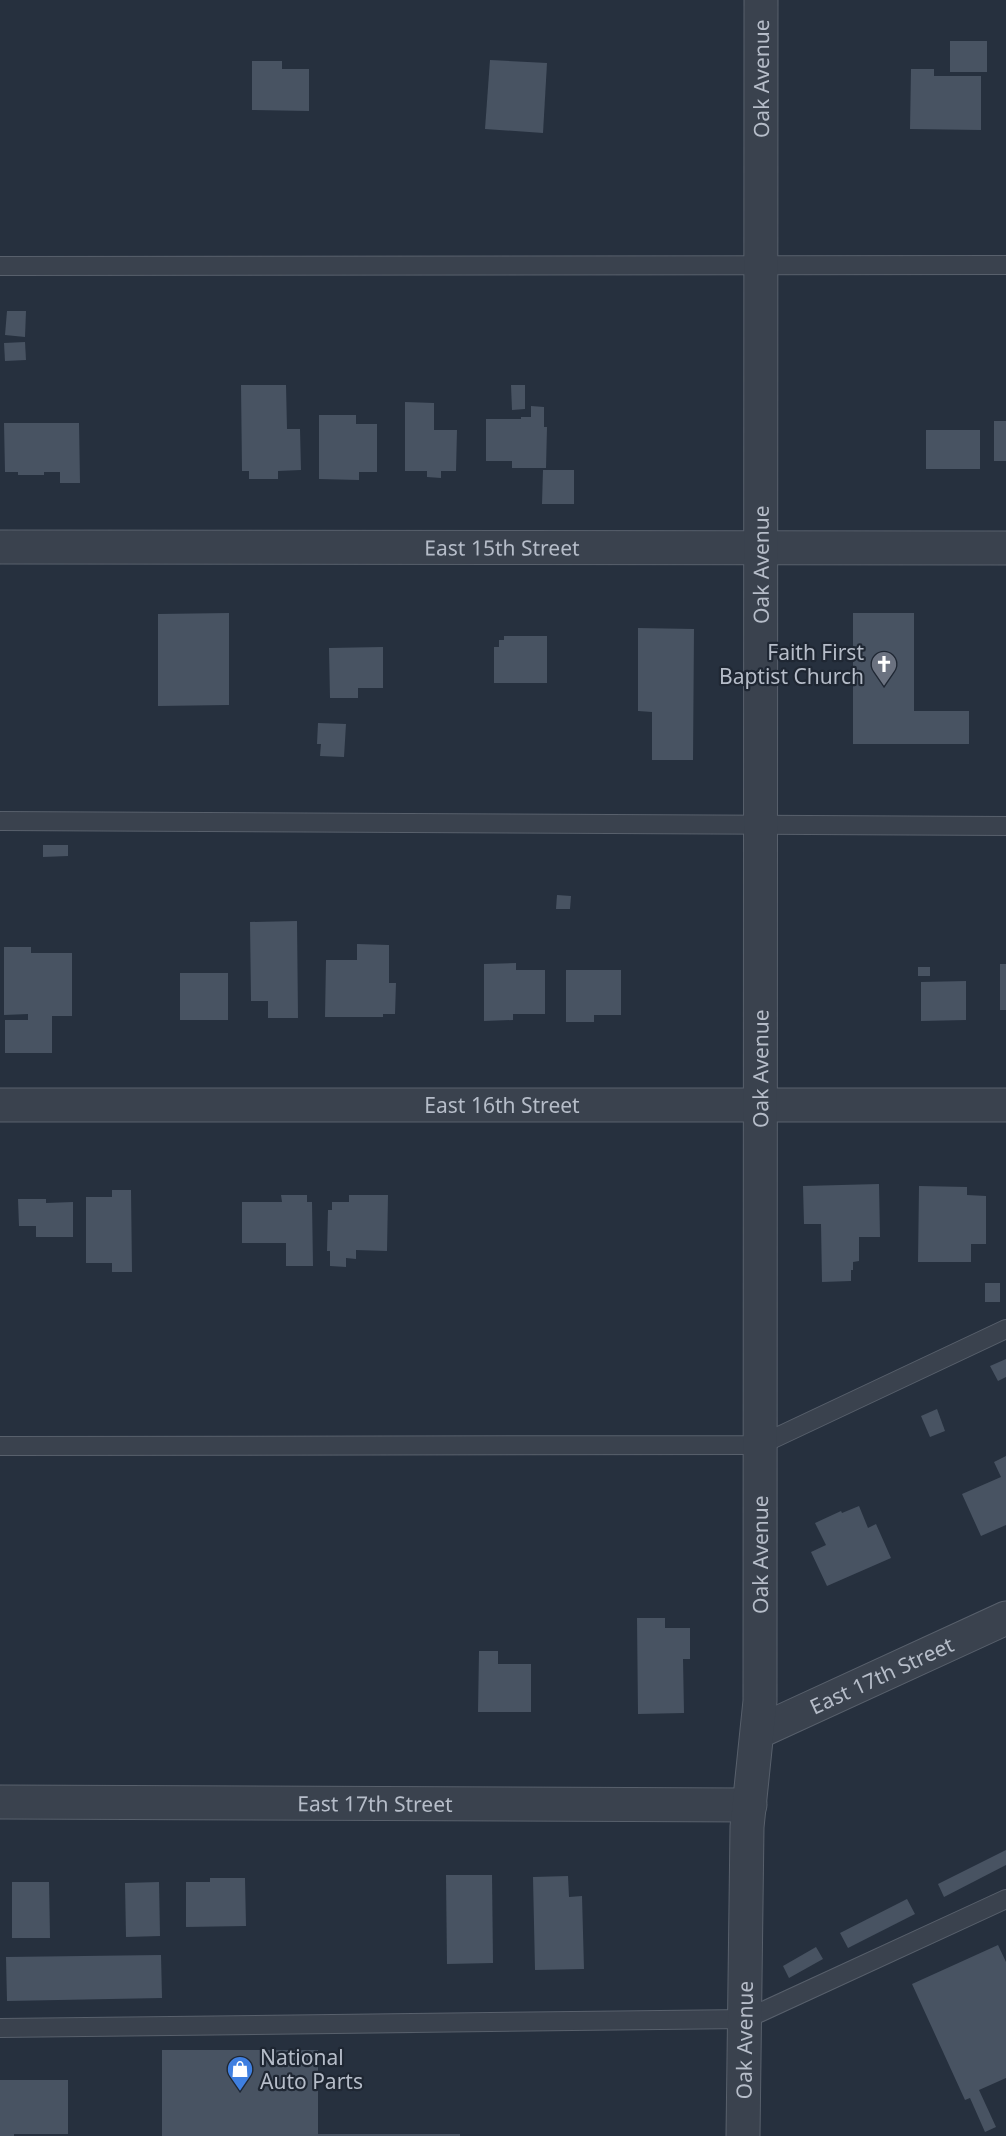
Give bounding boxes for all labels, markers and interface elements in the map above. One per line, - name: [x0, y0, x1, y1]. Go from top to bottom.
- street label: Oak Avenue: [747, 19, 775, 138]
- street label: Oak Avenue: [747, 505, 775, 624]
- street label: East 15th Street: [424, 533, 580, 562]
- place label: Faith First Baptist Church: [719, 638, 864, 690]
- church icon: Faith First Baptist Church: [869, 649, 899, 687]
- street label: Oak Avenue: [746, 1009, 774, 1128]
- street label: East 16th Street: [424, 1091, 580, 1119]
- street label: Oak Avenue: [746, 1495, 774, 1614]
- street label: East 17th Street: [805, 1630, 958, 1720]
- street label: East 17th Street: [297, 1789, 453, 1818]
- street label: Oak Avenue: [729, 1981, 759, 2100]
- place label: National Auto Parts: [260, 2043, 363, 2095]
- shop icon: National Auto Parts: [225, 2054, 255, 2092]

